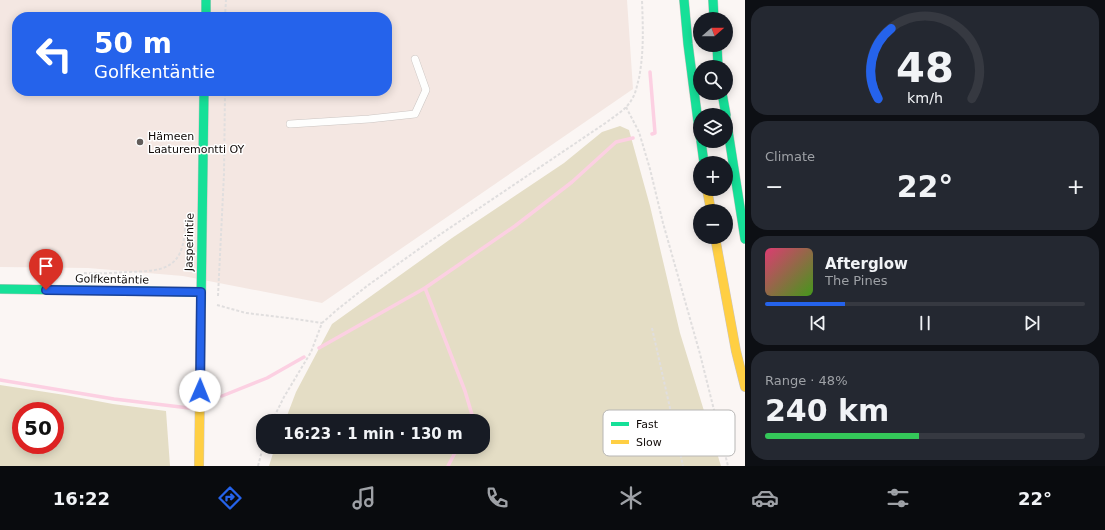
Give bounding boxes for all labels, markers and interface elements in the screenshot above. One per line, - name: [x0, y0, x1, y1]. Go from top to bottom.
- north arrow: [693, 12, 733, 52]
- map controls: [693, 12, 733, 244]
- text: 50 m: [94, 27, 172, 60]
- icon: left: [28, 28, 80, 80]
- text: 48: [896, 42, 954, 91]
- button: search: [693, 60, 733, 100]
- text: Golfkentäntie: [94, 61, 215, 82]
- text: km/h: [907, 89, 943, 105]
- button: layers: [693, 108, 733, 148]
- place label: Hämeen Laaturemontti OY: [148, 130, 245, 156]
- marker: Hämeen Laaturemontti OY: [135, 137, 145, 147]
- text: Climate: [765, 149, 815, 164]
- button: +: [693, 156, 733, 196]
- text: 22°: [897, 169, 953, 204]
- text: −: [765, 174, 783, 199]
- text: +: [1067, 174, 1085, 199]
- button: −: [693, 204, 733, 244]
- street label: Jasperintie: [182, 213, 197, 272]
- pin: [29, 249, 63, 290]
- icon: arrive: [35, 255, 57, 277]
- text: Afterglow: [825, 255, 908, 273]
- street label: Golfkentäntie: [75, 272, 149, 287]
- text: The Pines: [825, 273, 888, 288]
- icon: previous: [807, 312, 829, 334]
- icon: pause: [914, 312, 936, 334]
- icon: next: [1021, 312, 1043, 334]
- position arrow: [179, 370, 221, 412]
- text: Range · 48%: [765, 373, 848, 388]
- text: 240 km: [765, 393, 889, 428]
- speed limit sign: 50: [12, 402, 64, 454]
- legend: [603, 410, 735, 456]
- text: Fast: [636, 418, 659, 431]
- text: 16:23 · 1 min · 130 m: [283, 425, 463, 443]
- text: Slow: [636, 436, 662, 449]
- icon: directions: [216, 484, 244, 512]
- icon: music: [350, 484, 378, 512]
- icon: phone: [483, 484, 511, 512]
- icon: climate: [617, 484, 645, 512]
- icon: car: [751, 484, 779, 512]
- icon: filters: [884, 484, 912, 512]
- text: 16:22: [53, 488, 110, 509]
- text: 22°: [1018, 488, 1052, 509]

